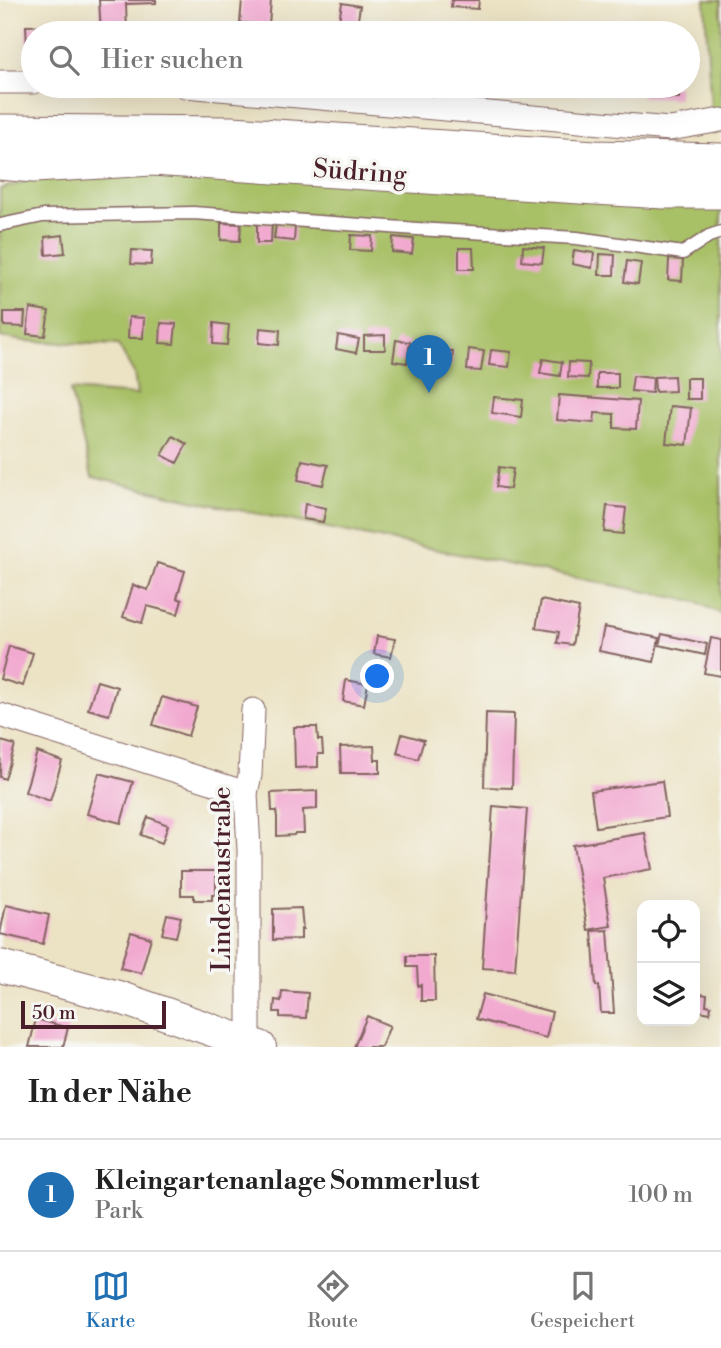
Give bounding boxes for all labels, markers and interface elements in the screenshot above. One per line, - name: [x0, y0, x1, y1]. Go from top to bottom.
- search box: [21, 21, 700, 98]
- icon: search: [45, 41, 83, 79]
- text: Hier suchen: [101, 44, 243, 76]
- street label: Südring: [312, 153, 408, 191]
- pin: 1: [406, 335, 452, 393]
- your location: [360, 659, 394, 693]
- street label: Lindenaustraße: [206, 786, 238, 972]
- map controls: [637, 900, 700, 1026]
- button: locate: [637, 900, 700, 963]
- button: layers: [637, 963, 700, 1026]
- scale bar: [21, 998, 166, 1030]
- text: 50 m: [32, 1001, 76, 1025]
- text: In der Nähe: [28, 1074, 192, 1112]
- text: Kleingartenanlage Sommerlust: [95, 1165, 480, 1197]
- text: 1: [45, 1181, 57, 1209]
- text: 100 m: [628, 1181, 693, 1209]
- text: Park: [95, 1197, 143, 1225]
- tab: Karte: [86, 1267, 135, 1333]
- tab: Route: [307, 1267, 358, 1333]
- tab: Gespeichert: [530, 1267, 635, 1333]

